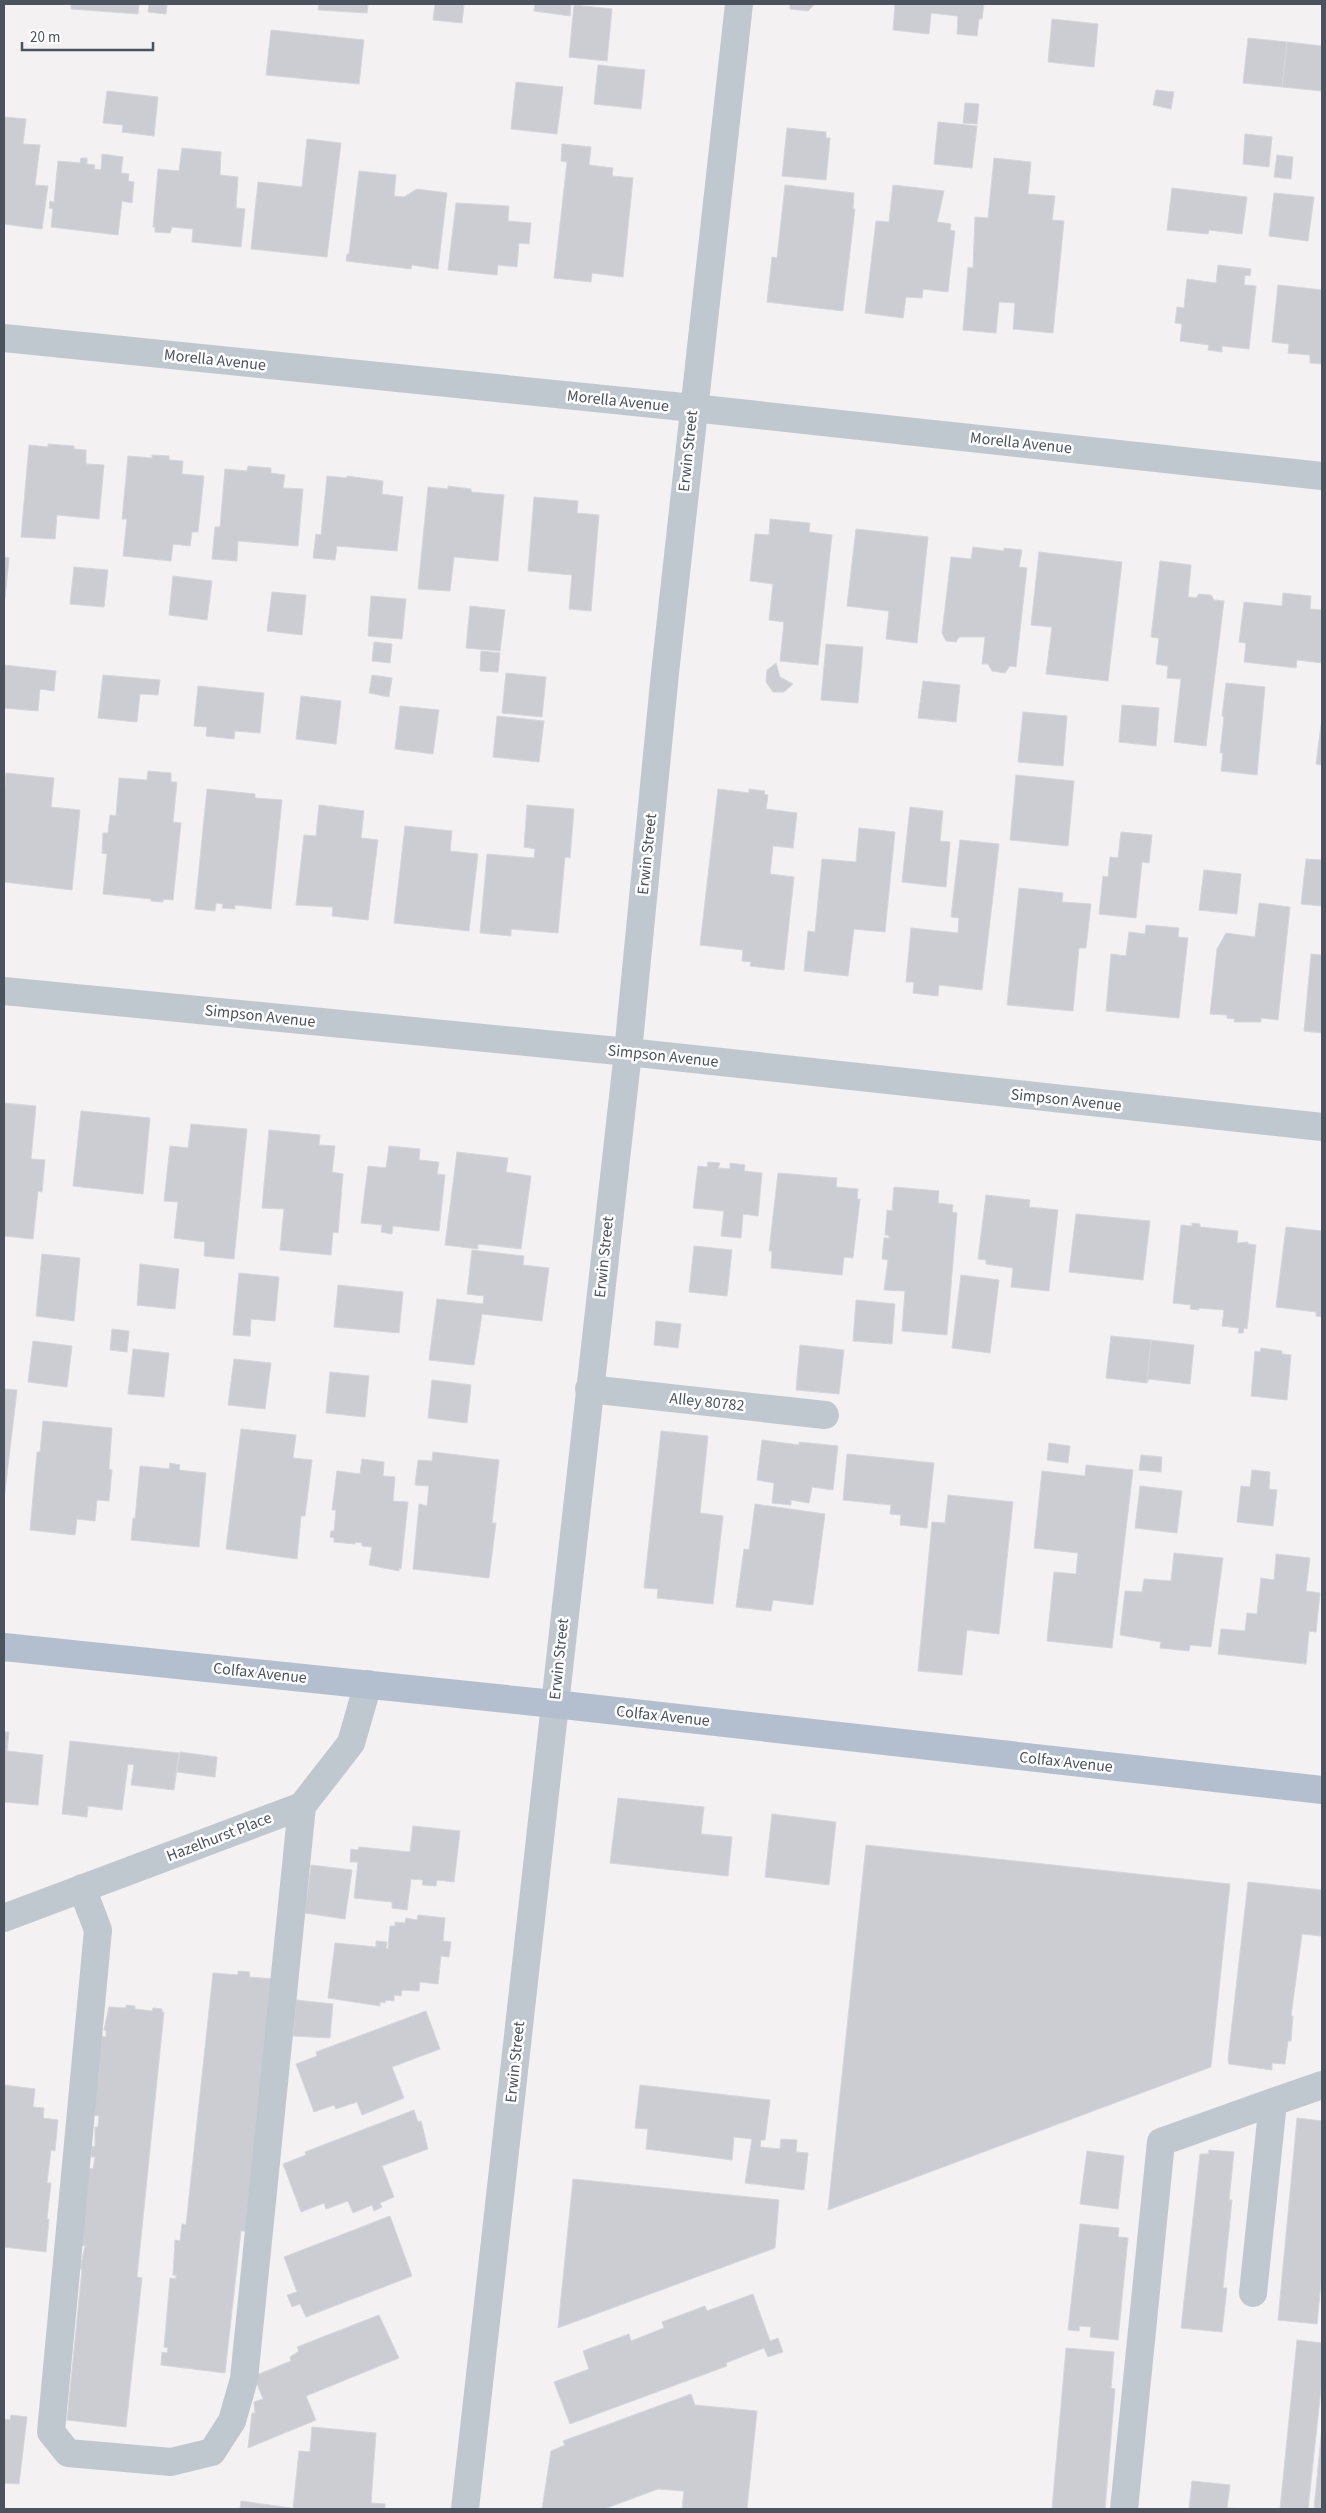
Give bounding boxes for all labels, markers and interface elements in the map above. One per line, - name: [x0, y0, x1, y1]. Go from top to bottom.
- scale bar: [22, 20, 154, 52]
- text: 20 m: [30, 27, 60, 48]
- street label: Morella Avenue: [163, 344, 267, 376]
- street label: Morella Avenue: [566, 385, 670, 417]
- street label: Erwin Street: [673, 409, 703, 493]
- street label: Morella Avenue: [969, 427, 1073, 459]
- street label: Erwin Street: [632, 812, 662, 896]
- street label: Simpson Avenue: [204, 999, 317, 1033]
- street label: Simpson Avenue: [607, 1039, 720, 1073]
- street label: Simpson Avenue: [1010, 1083, 1123, 1117]
- street label: Erwin Street: [589, 1215, 619, 1299]
- street label: Alley 80782: [668, 1387, 746, 1417]
- street label: Erwin Street: [544, 1617, 574, 1701]
- street label: Colfax Avenue: [212, 1657, 308, 1689]
- street label: Colfax Avenue: [615, 1700, 711, 1732]
- street label: Colfax Avenue: [1018, 1746, 1114, 1778]
- street label: Hazelhurst Place: [163, 1807, 275, 1867]
- street label: Erwin Street: [500, 2020, 530, 2104]

